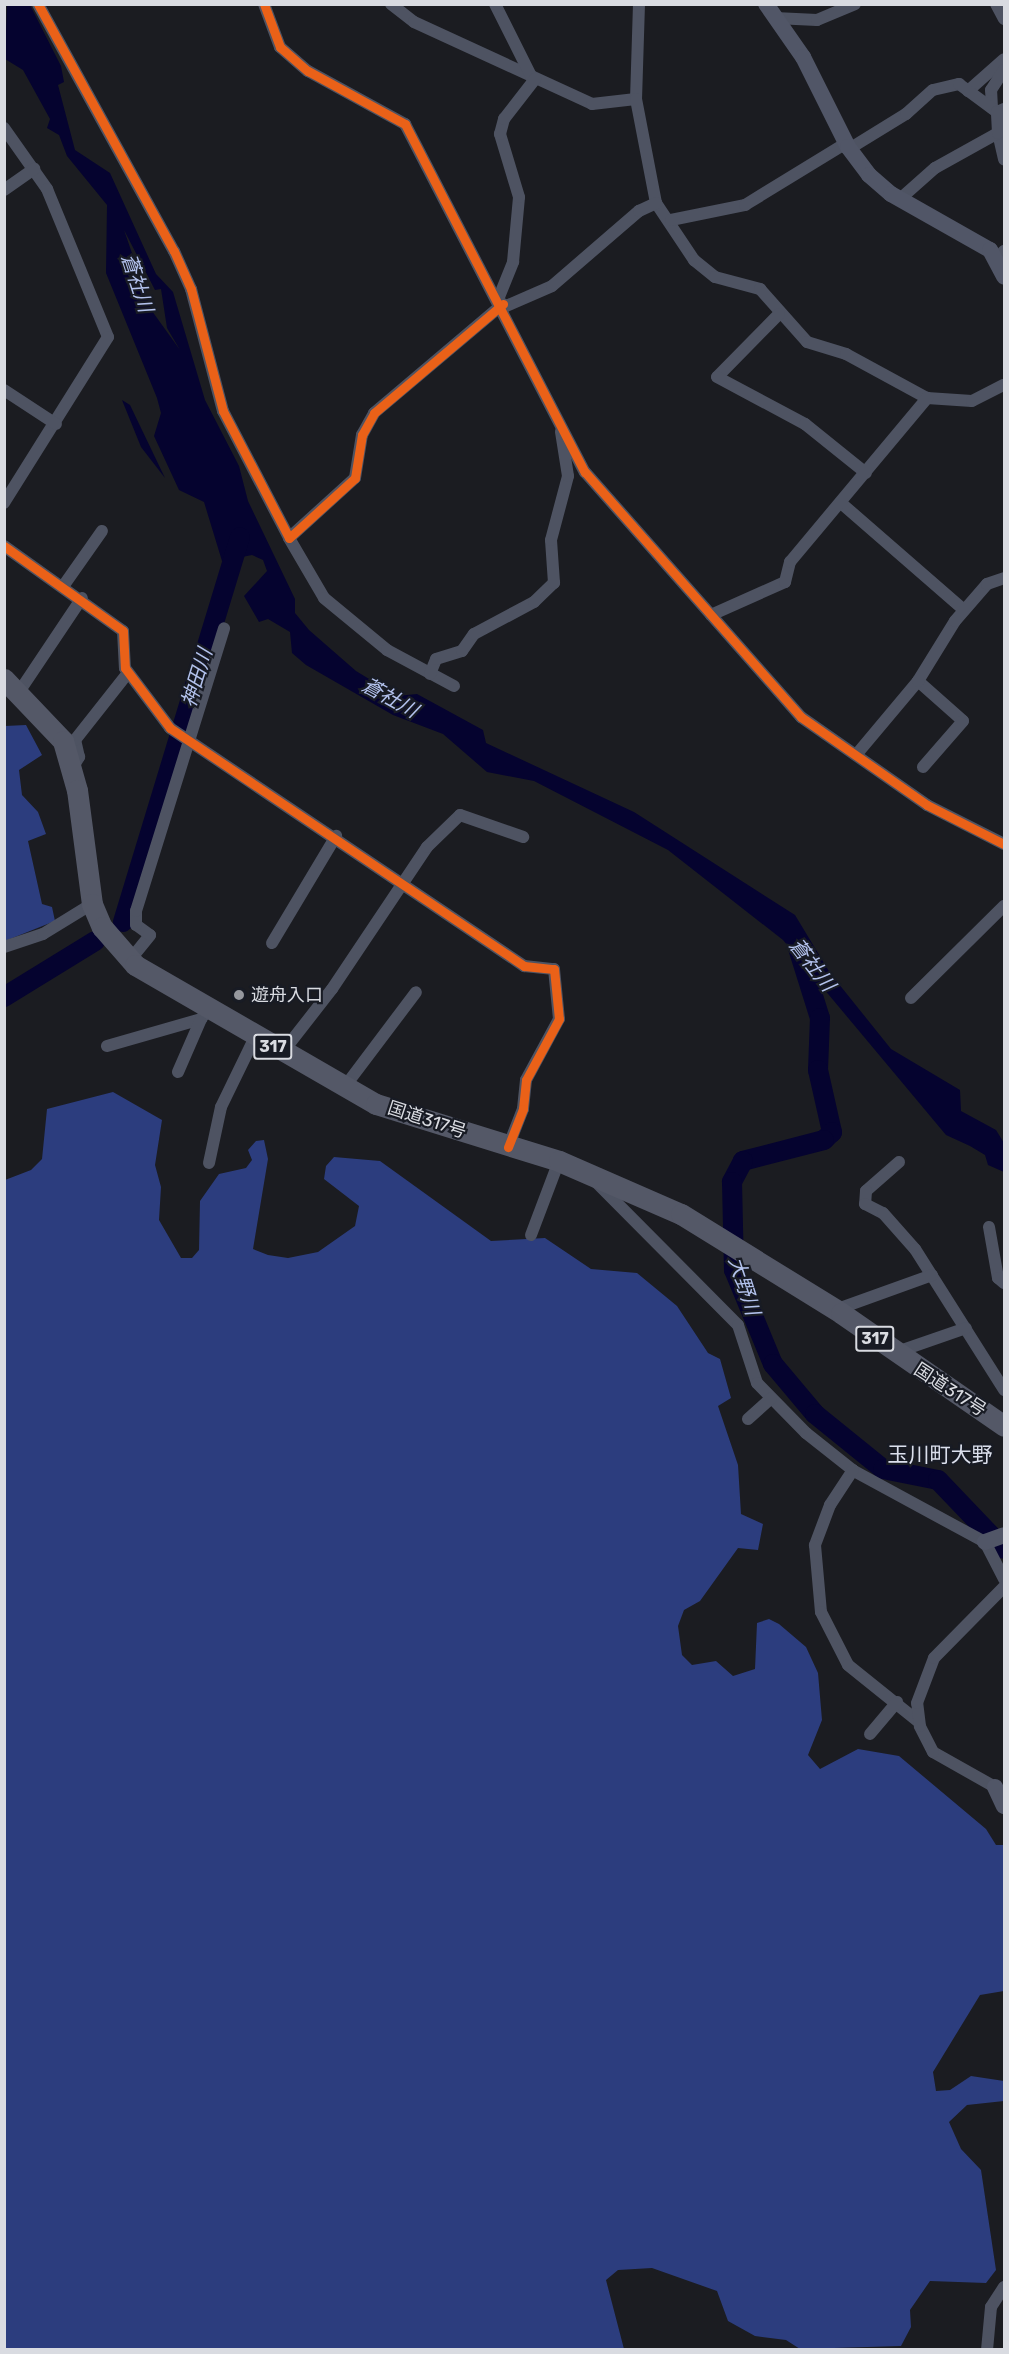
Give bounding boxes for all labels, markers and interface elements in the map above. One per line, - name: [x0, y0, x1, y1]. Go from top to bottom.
- water label: 蒼社川: [116, 251, 158, 315]
- water label: 神田川: [177, 646, 217, 710]
- water label: 蒼社川: [358, 673, 422, 723]
- water label: 蒼社川: [784, 934, 840, 996]
- place label: 遊舟入口: [251, 984, 323, 1006]
- marker: 遊舟入口: [232, 988, 246, 1002]
- road number: 317: [252, 1034, 294, 1060]
- street label: 国道317号: [385, 1097, 469, 1143]
- water label: 大野川: [723, 1254, 765, 1318]
- road number: 317: [854, 1326, 896, 1352]
- street label: 国道317号: [910, 1359, 990, 1421]
- district label: 玉川町大野: [888, 1442, 992, 1468]

